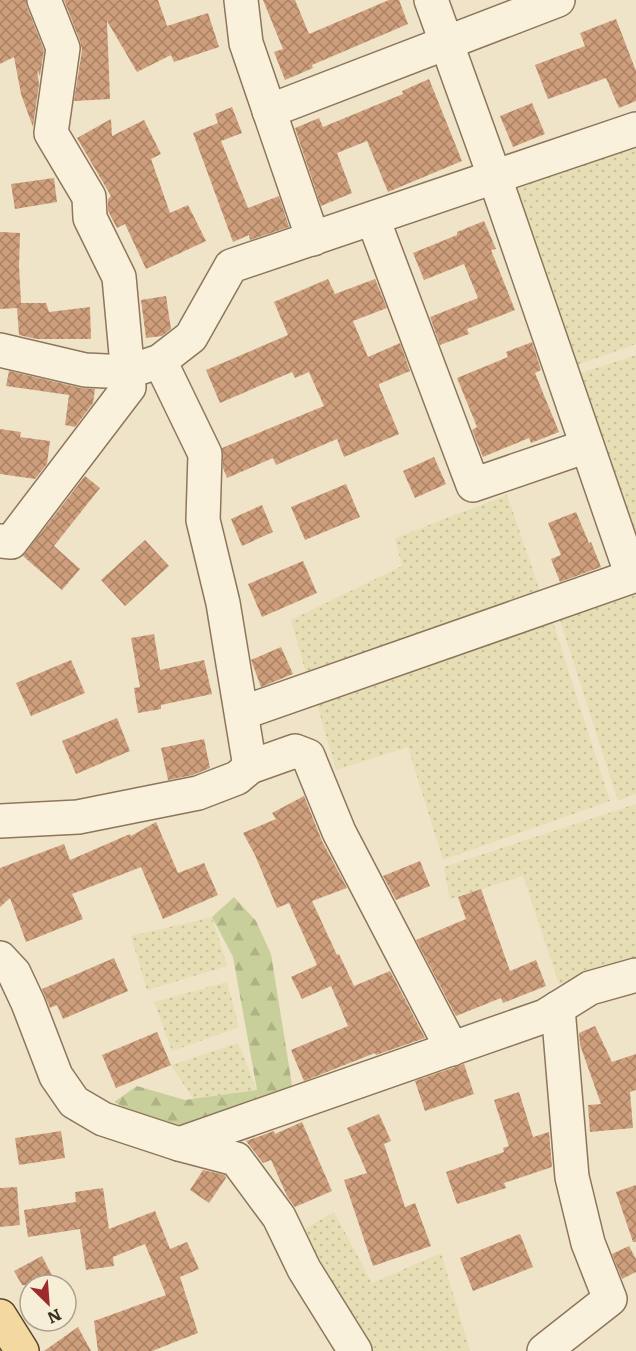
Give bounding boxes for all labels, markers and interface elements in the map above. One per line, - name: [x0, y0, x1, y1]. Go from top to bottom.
- north arrow: [18, 1273, 78, 1333]
- text: N: [44, 1304, 66, 1331]

